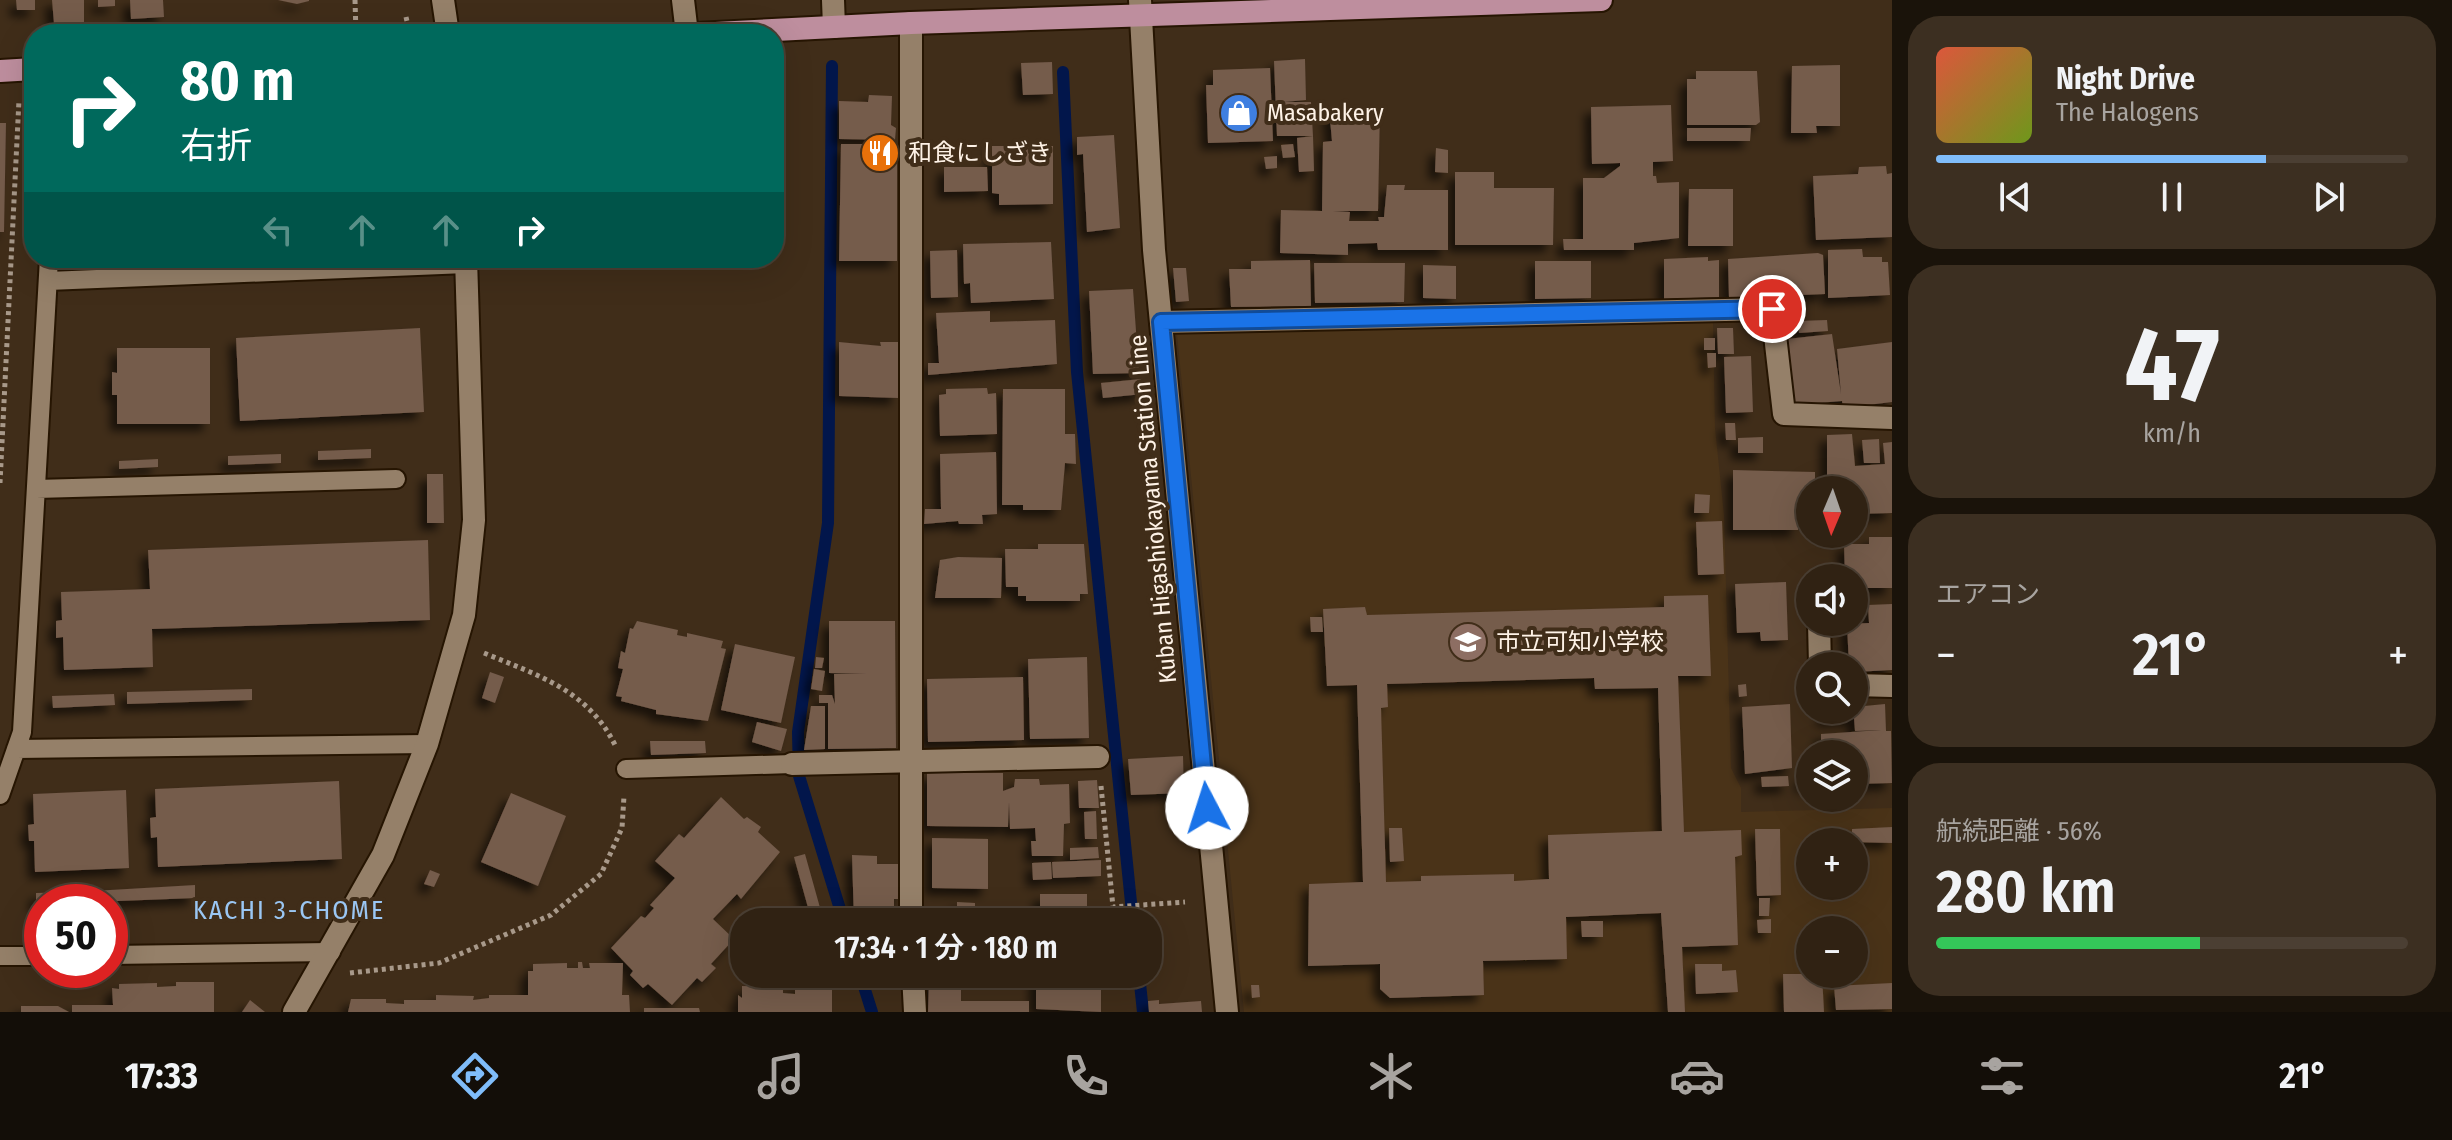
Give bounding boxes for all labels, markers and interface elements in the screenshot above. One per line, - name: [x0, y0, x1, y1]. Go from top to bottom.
- text: 80 m: [180, 48, 295, 115]
- icon: right: [48, 56, 152, 160]
- text: Night Drive: [2056, 61, 2195, 97]
- shop icon: Masabakery: [1218, 92, 1260, 134]
- text: The Halogens: [2056, 97, 2199, 128]
- place label: Masabakery: [1267, 99, 1384, 127]
- text: 右折: [180, 124, 252, 168]
- restaurant icon: 和食にしざき: [859, 132, 901, 174]
- place label: 和食にしざき: [908, 139, 1052, 167]
- icon: previous: [1993, 175, 2037, 219]
- icon: pause: [2150, 175, 2194, 219]
- icon: next: [2307, 175, 2351, 219]
- icon: left: [256, 208, 300, 252]
- icon: ahead: [340, 208, 384, 252]
- icon: ahead: [424, 208, 468, 252]
- icon: right: [508, 208, 552, 252]
- pin: [1738, 275, 1806, 343]
- icon: arrive: [1750, 287, 1794, 331]
- text: 47: [2124, 303, 2220, 428]
- street label: Kuban Higashiokayama Station Line: [1124, 334, 1182, 684]
- text: km/h: [2143, 418, 2201, 449]
- north arrow: [1796, 476, 1868, 548]
- map controls: [1796, 476, 1868, 988]
- button: sound: [1796, 564, 1868, 636]
- text: エアコン: [1936, 579, 2040, 610]
- text: 21°: [2132, 619, 2212, 691]
- school or university icon: 市立可知小学校: [1447, 621, 1489, 663]
- place label: 市立可知小学校: [1496, 628, 1664, 656]
- text: −: [1936, 629, 1956, 682]
- text: +: [2388, 629, 2408, 682]
- button: search: [1796, 652, 1868, 724]
- button: layers: [1796, 740, 1868, 812]
- position arrow: [1165, 766, 1249, 850]
- text: 航続距離 · 56%: [1936, 816, 2102, 847]
- button: +: [1796, 828, 1868, 900]
- text: 280 km: [1936, 856, 2116, 928]
- speed limit sign: 50: [24, 884, 128, 988]
- district label: KACHI 3-CHOME: [193, 895, 385, 926]
- button: −: [1796, 916, 1868, 988]
- text: 17:34 · 1 分 · 180 m: [834, 930, 1058, 966]
- icon: directions: [447, 1048, 503, 1104]
- icon: music: [753, 1048, 809, 1104]
- icon: phone: [1058, 1048, 1114, 1104]
- icon: climate: [1363, 1048, 1419, 1104]
- icon: car: [1669, 1048, 1725, 1104]
- icon: filters: [1974, 1048, 2030, 1104]
- text: 17:33: [125, 1054, 198, 1098]
- text: 21°: [2279, 1054, 2327, 1098]

